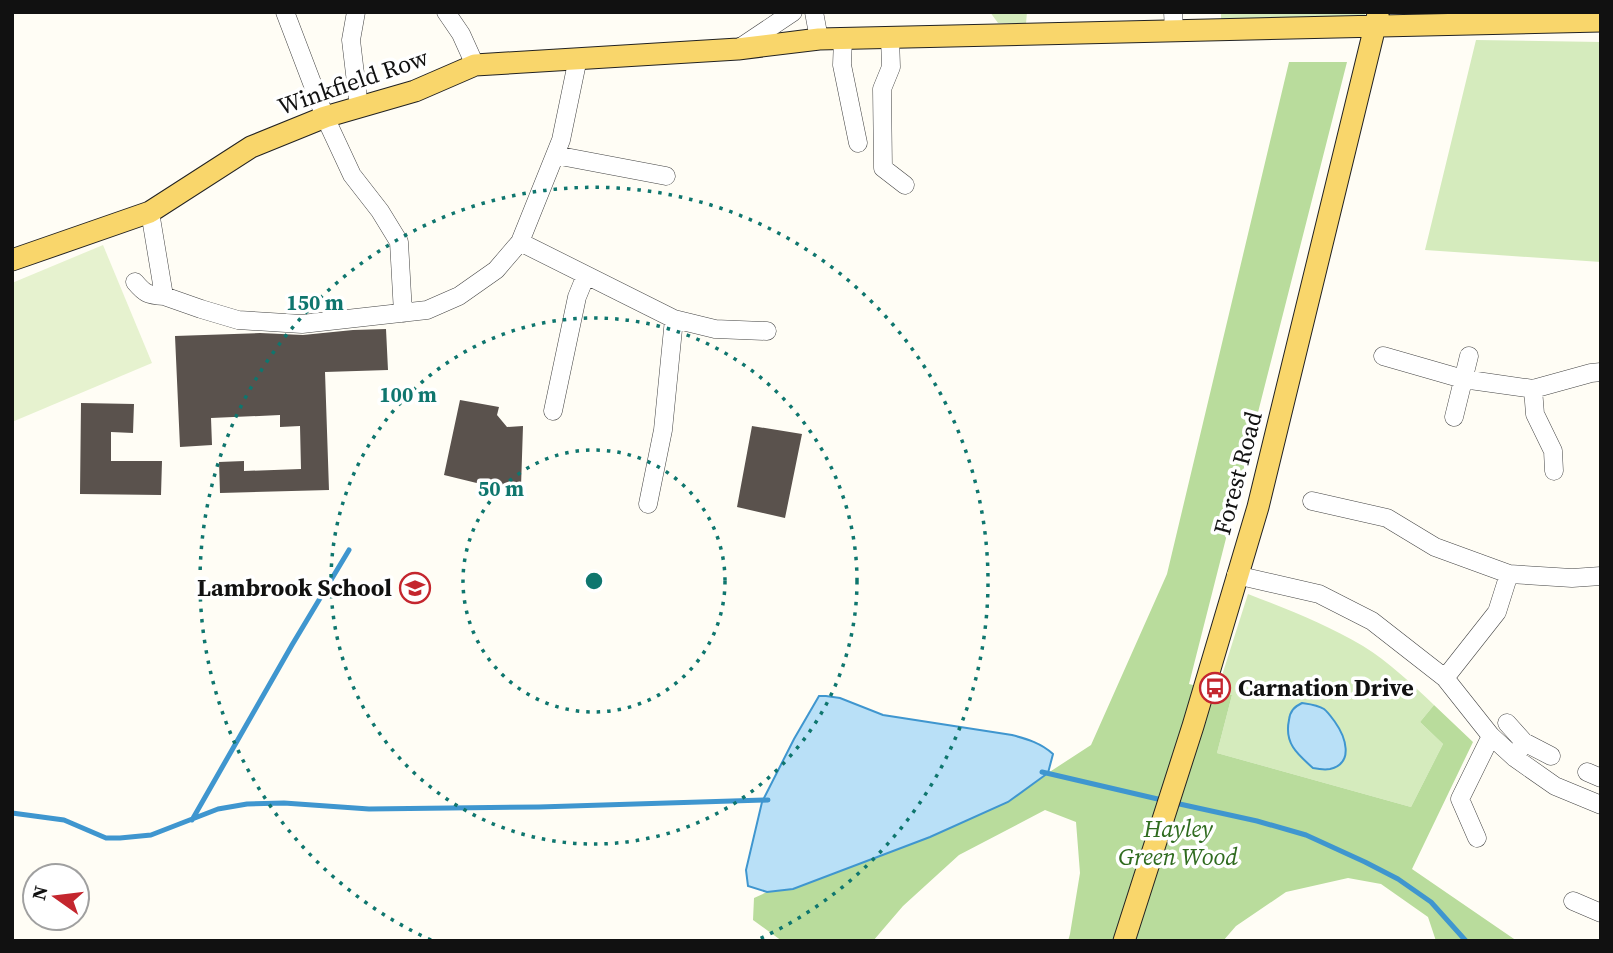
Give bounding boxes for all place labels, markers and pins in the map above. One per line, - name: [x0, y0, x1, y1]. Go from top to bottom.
- centre of rings: [582, 569, 606, 593]
- place label: Lambrook School: [197, 571, 392, 604]
- school or university icon: Lambrook School: [398, 571, 432, 605]
- bus stop icon: Carnation Drive: [1198, 671, 1232, 705]
- place label: Carnation Drive: [1238, 671, 1414, 704]

